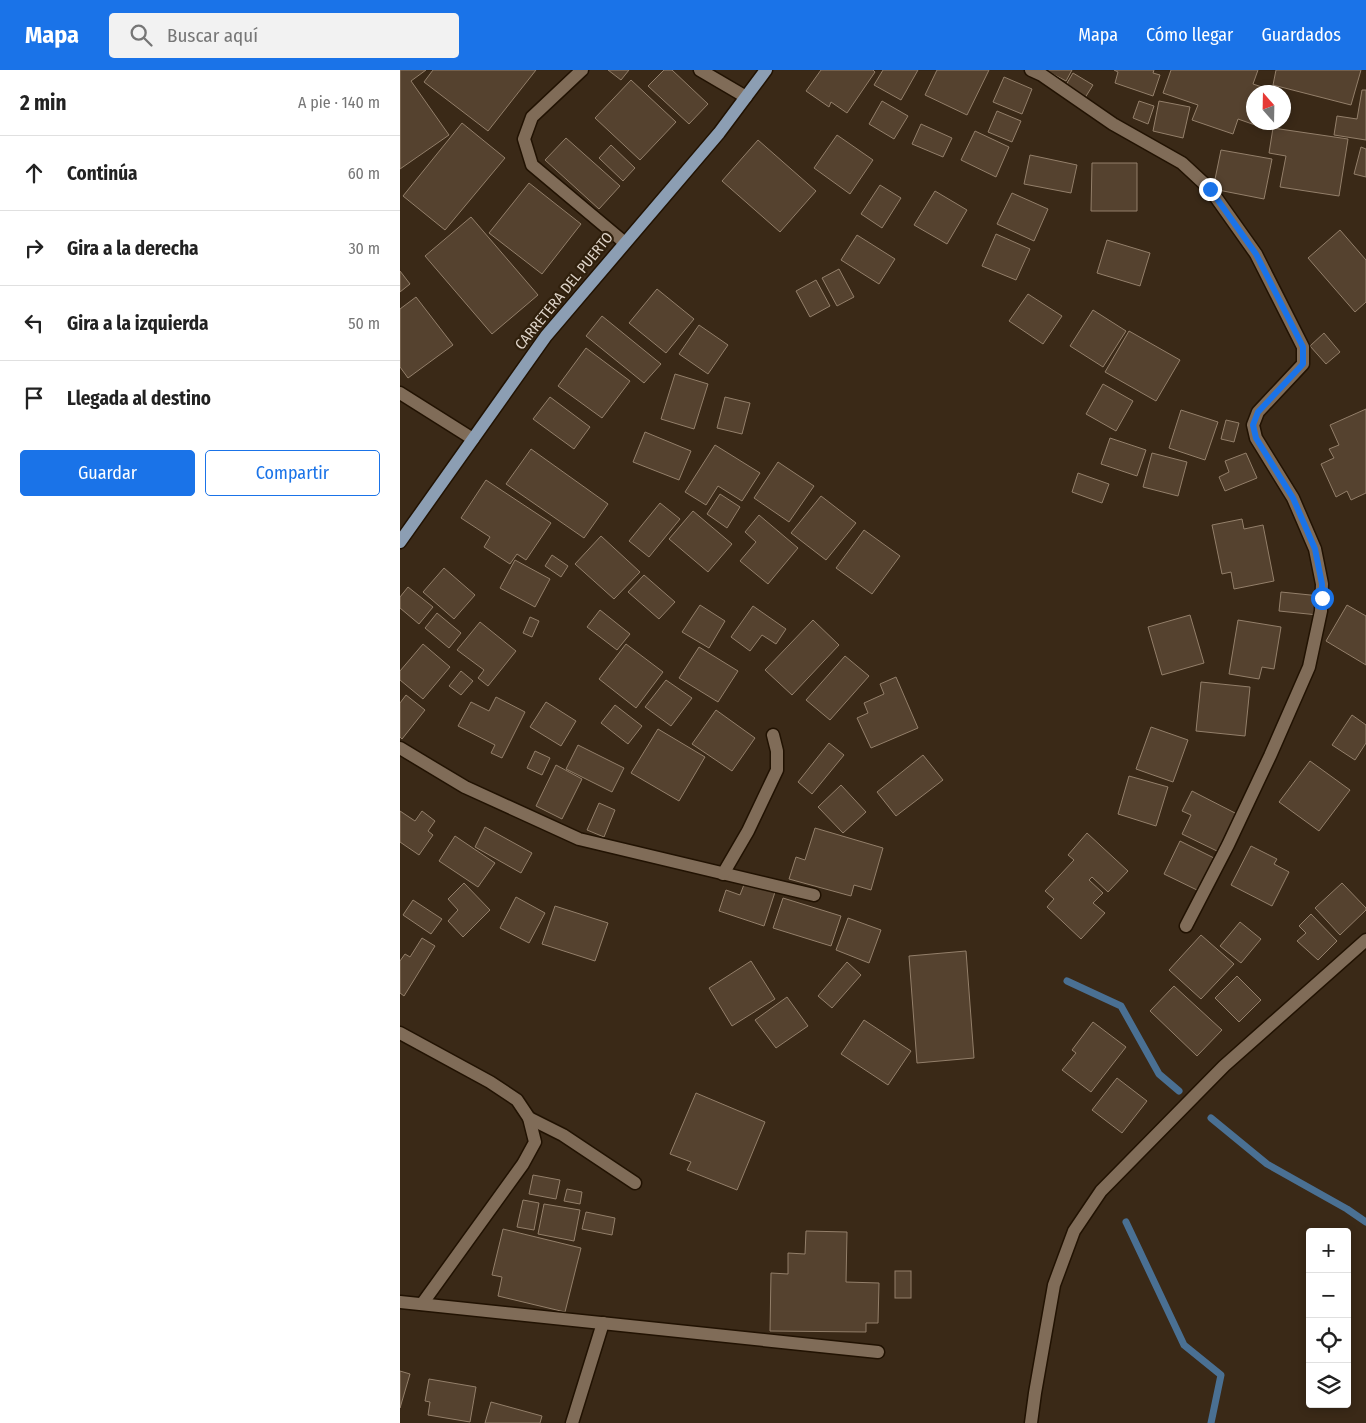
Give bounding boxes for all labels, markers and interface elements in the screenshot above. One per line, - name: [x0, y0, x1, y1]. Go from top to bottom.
- search box: [109, 13, 459, 58]
- text: Mapa: [25, 21, 79, 49]
- icon: search: [127, 21, 155, 49]
- text: Buscar aquí: [167, 24, 258, 47]
- text: Mapa: [1078, 24, 1118, 46]
- text: Cómo llegar: [1146, 24, 1233, 46]
- text: Guardados: [1261, 24, 1341, 46]
- north arrow: [1246, 85, 1291, 130]
- text: 2 min: [20, 90, 67, 116]
- text: A pie · 140 m: [298, 93, 380, 112]
- icon: ahead: [20, 159, 48, 187]
- text: Continúa: [67, 162, 138, 185]
- text: 60 m: [348, 164, 380, 183]
- route end: [1199, 178, 1222, 201]
- street label: CARRETERA DEL PUERTO: [511, 229, 617, 353]
- icon: right: [20, 234, 48, 262]
- text: Gira a la derecha: [67, 237, 199, 260]
- text: 30 m: [348, 239, 380, 258]
- icon: left: [20, 309, 48, 337]
- text: Gira a la izquierda: [67, 312, 209, 335]
- text: 50 m: [348, 314, 380, 333]
- icon: arrive: [20, 384, 48, 412]
- text: Llegada al destino: [67, 387, 211, 410]
- button: Guardar: [20, 450, 195, 496]
- button: Compartir: [205, 450, 380, 496]
- route start: [1311, 587, 1334, 610]
- map controls: [1306, 1228, 1351, 1408]
- button: +: [1306, 1228, 1351, 1273]
- button: −: [1306, 1273, 1351, 1318]
- button: locate: [1306, 1318, 1351, 1363]
- button: layers: [1306, 1363, 1351, 1408]

